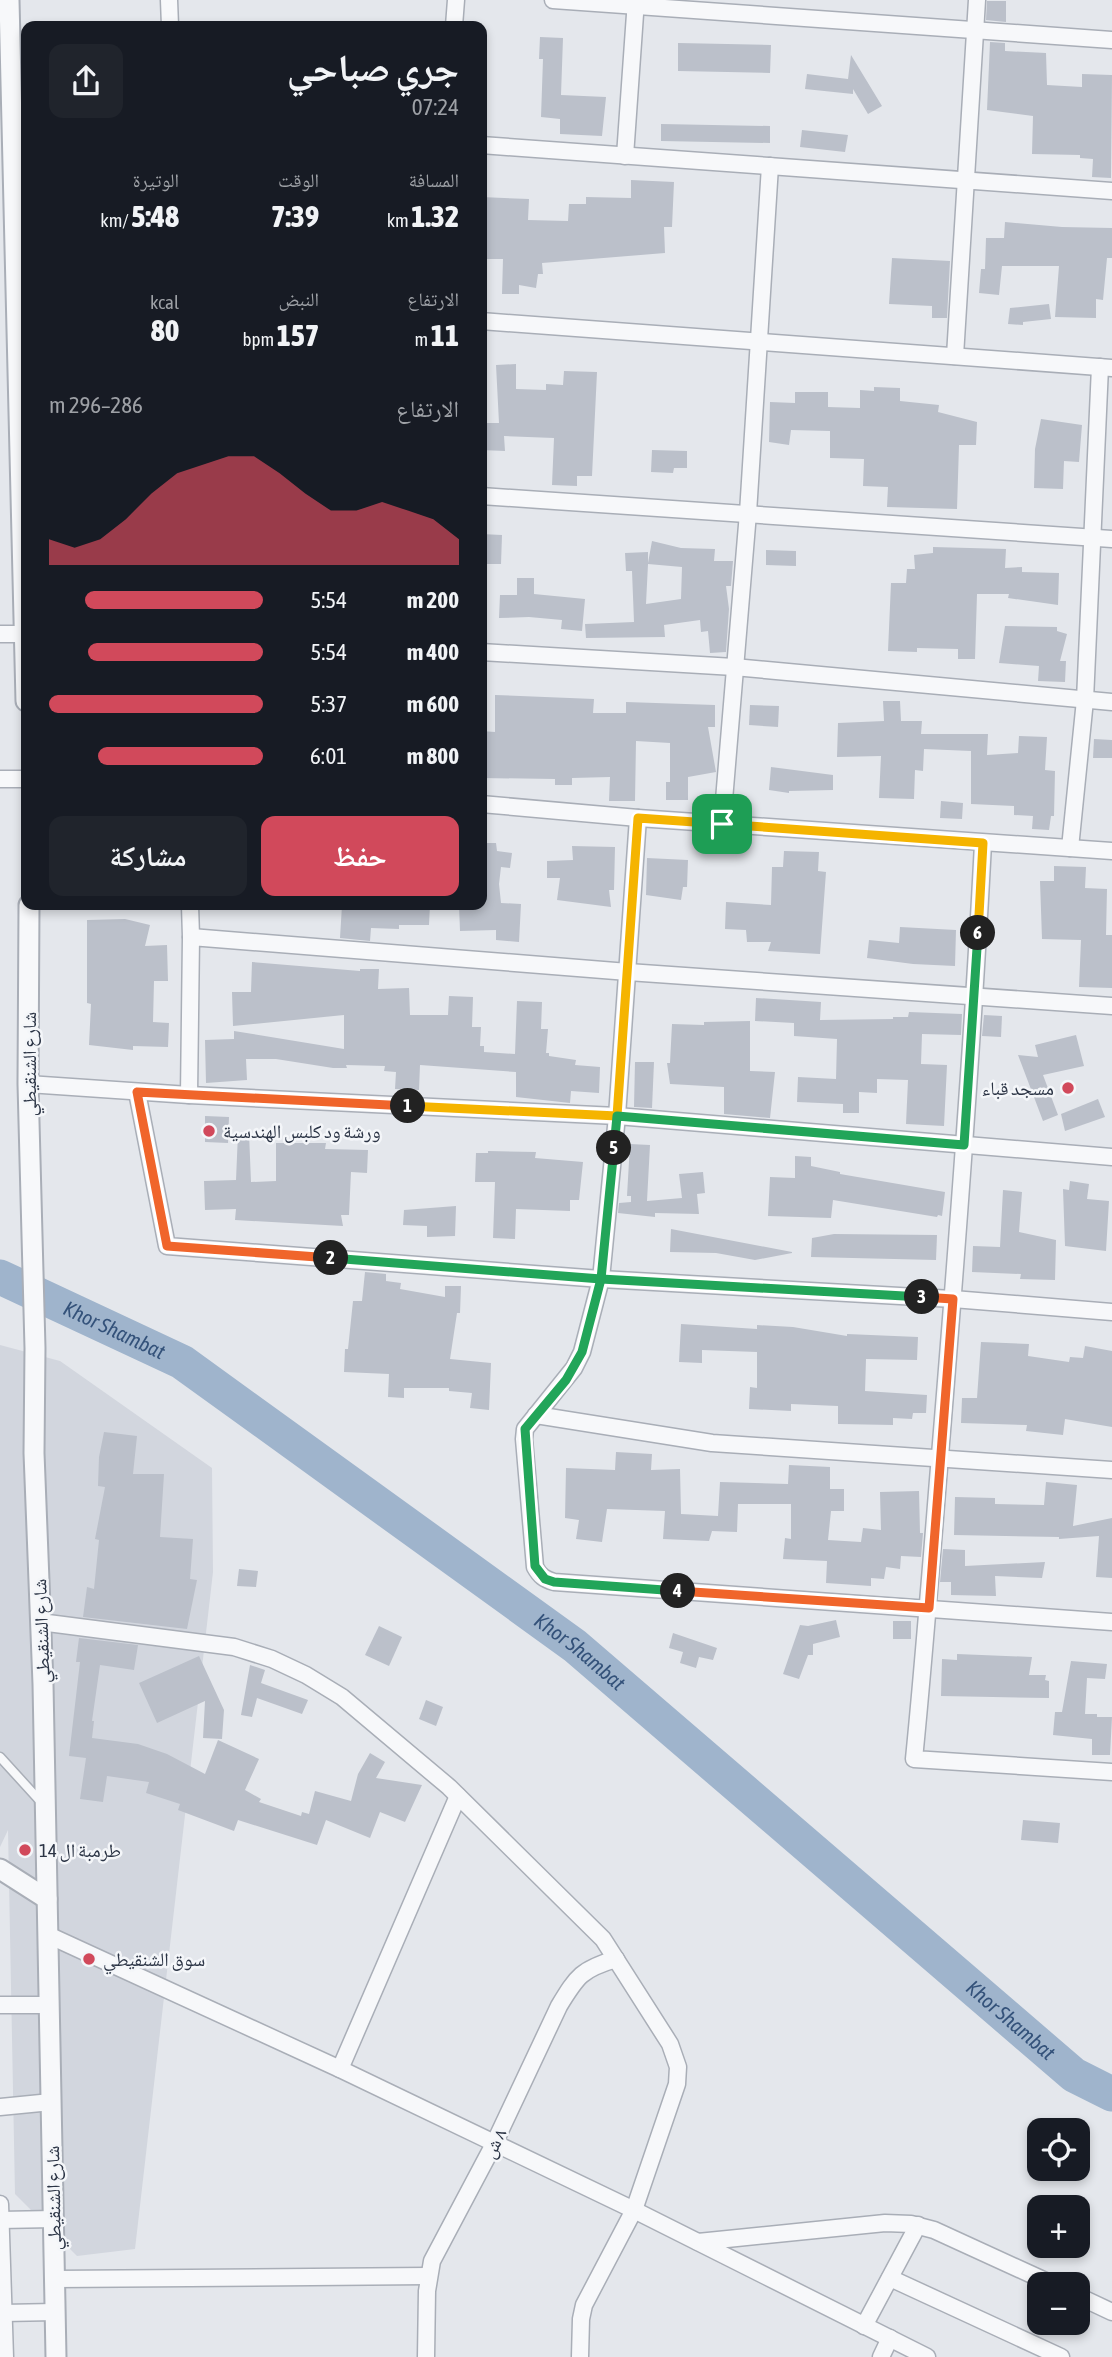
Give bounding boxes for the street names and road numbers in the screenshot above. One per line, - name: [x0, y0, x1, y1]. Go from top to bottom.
- street label: شارع الشنقيطي: [18, 1012, 45, 1116]
- street label: شارع الشنقيطي: [28, 1578, 59, 1684]
- street label: ٨ ش: [477, 2124, 512, 2162]
- street label: شارع الشنقيطي: [41, 2145, 70, 2250]

